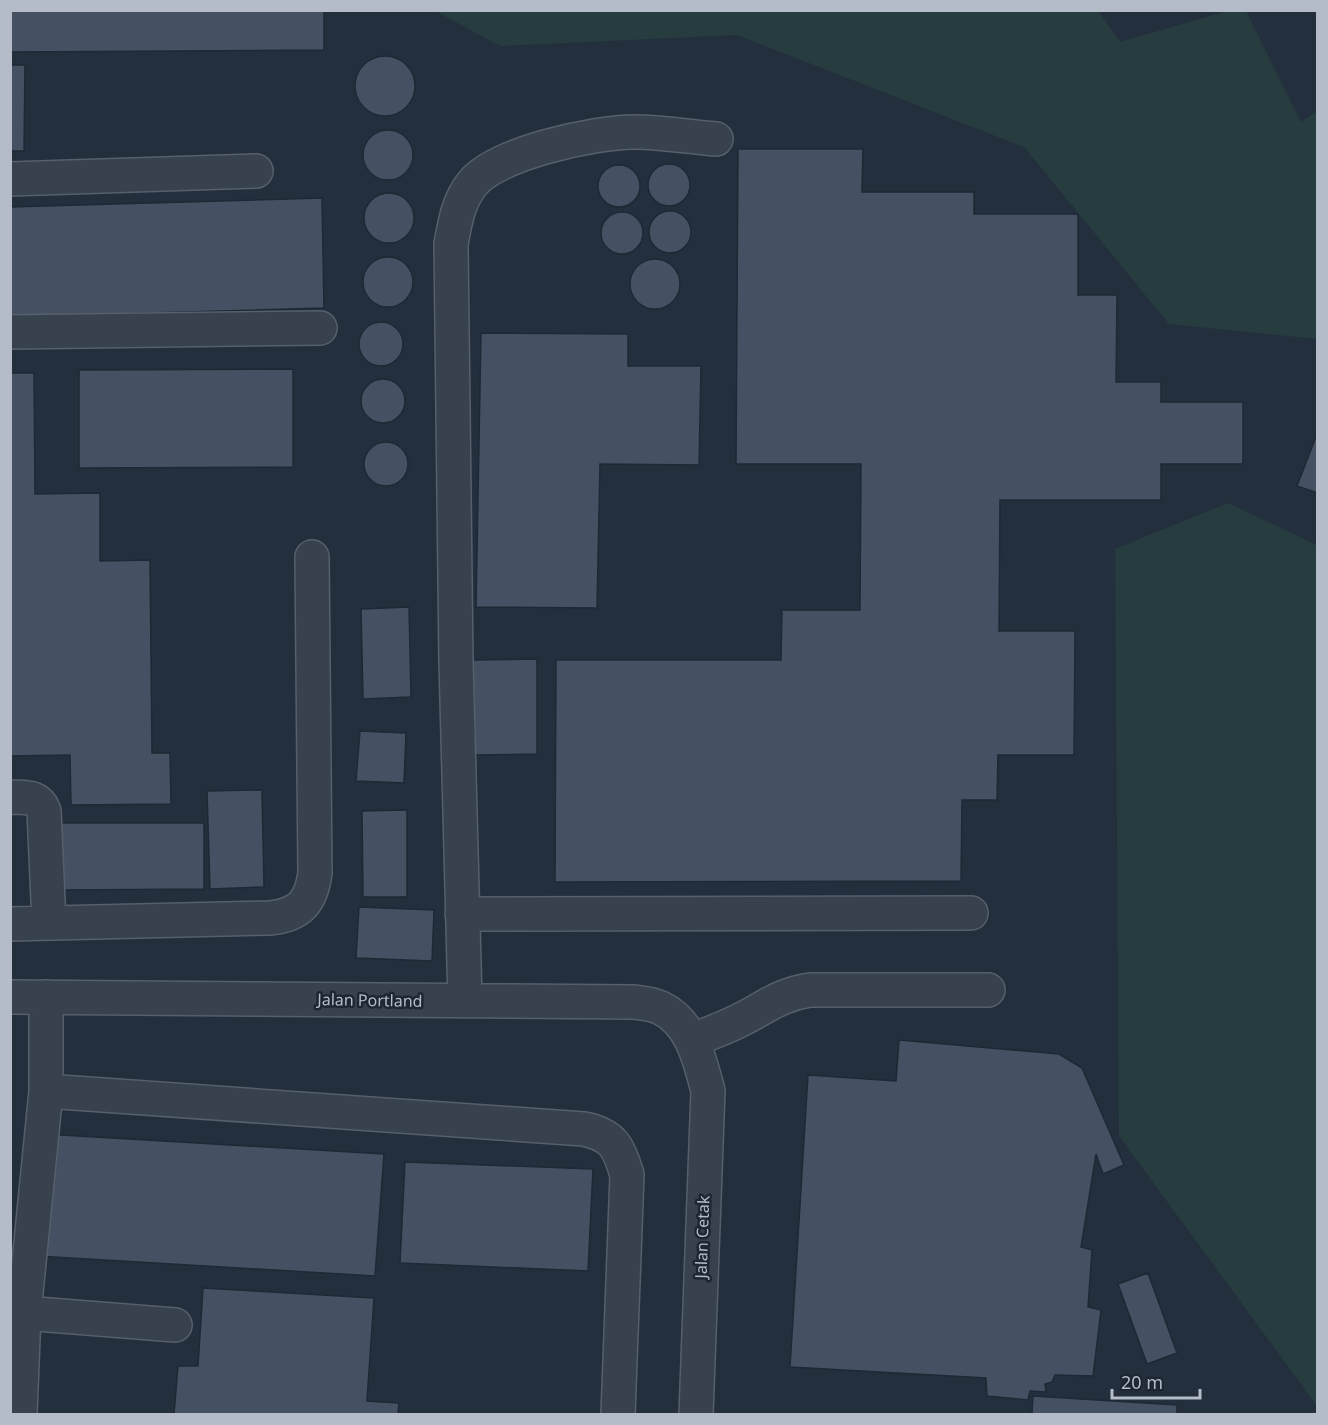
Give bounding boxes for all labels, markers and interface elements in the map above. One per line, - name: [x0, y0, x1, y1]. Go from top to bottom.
- street label: Jalan Portland: [315, 988, 423, 1012]
- street label: Jalan Cetak: [689, 1195, 714, 1281]
- scale bar: [1112, 1362, 1200, 1400]
- text: 20 m: [1121, 1370, 1163, 1394]

